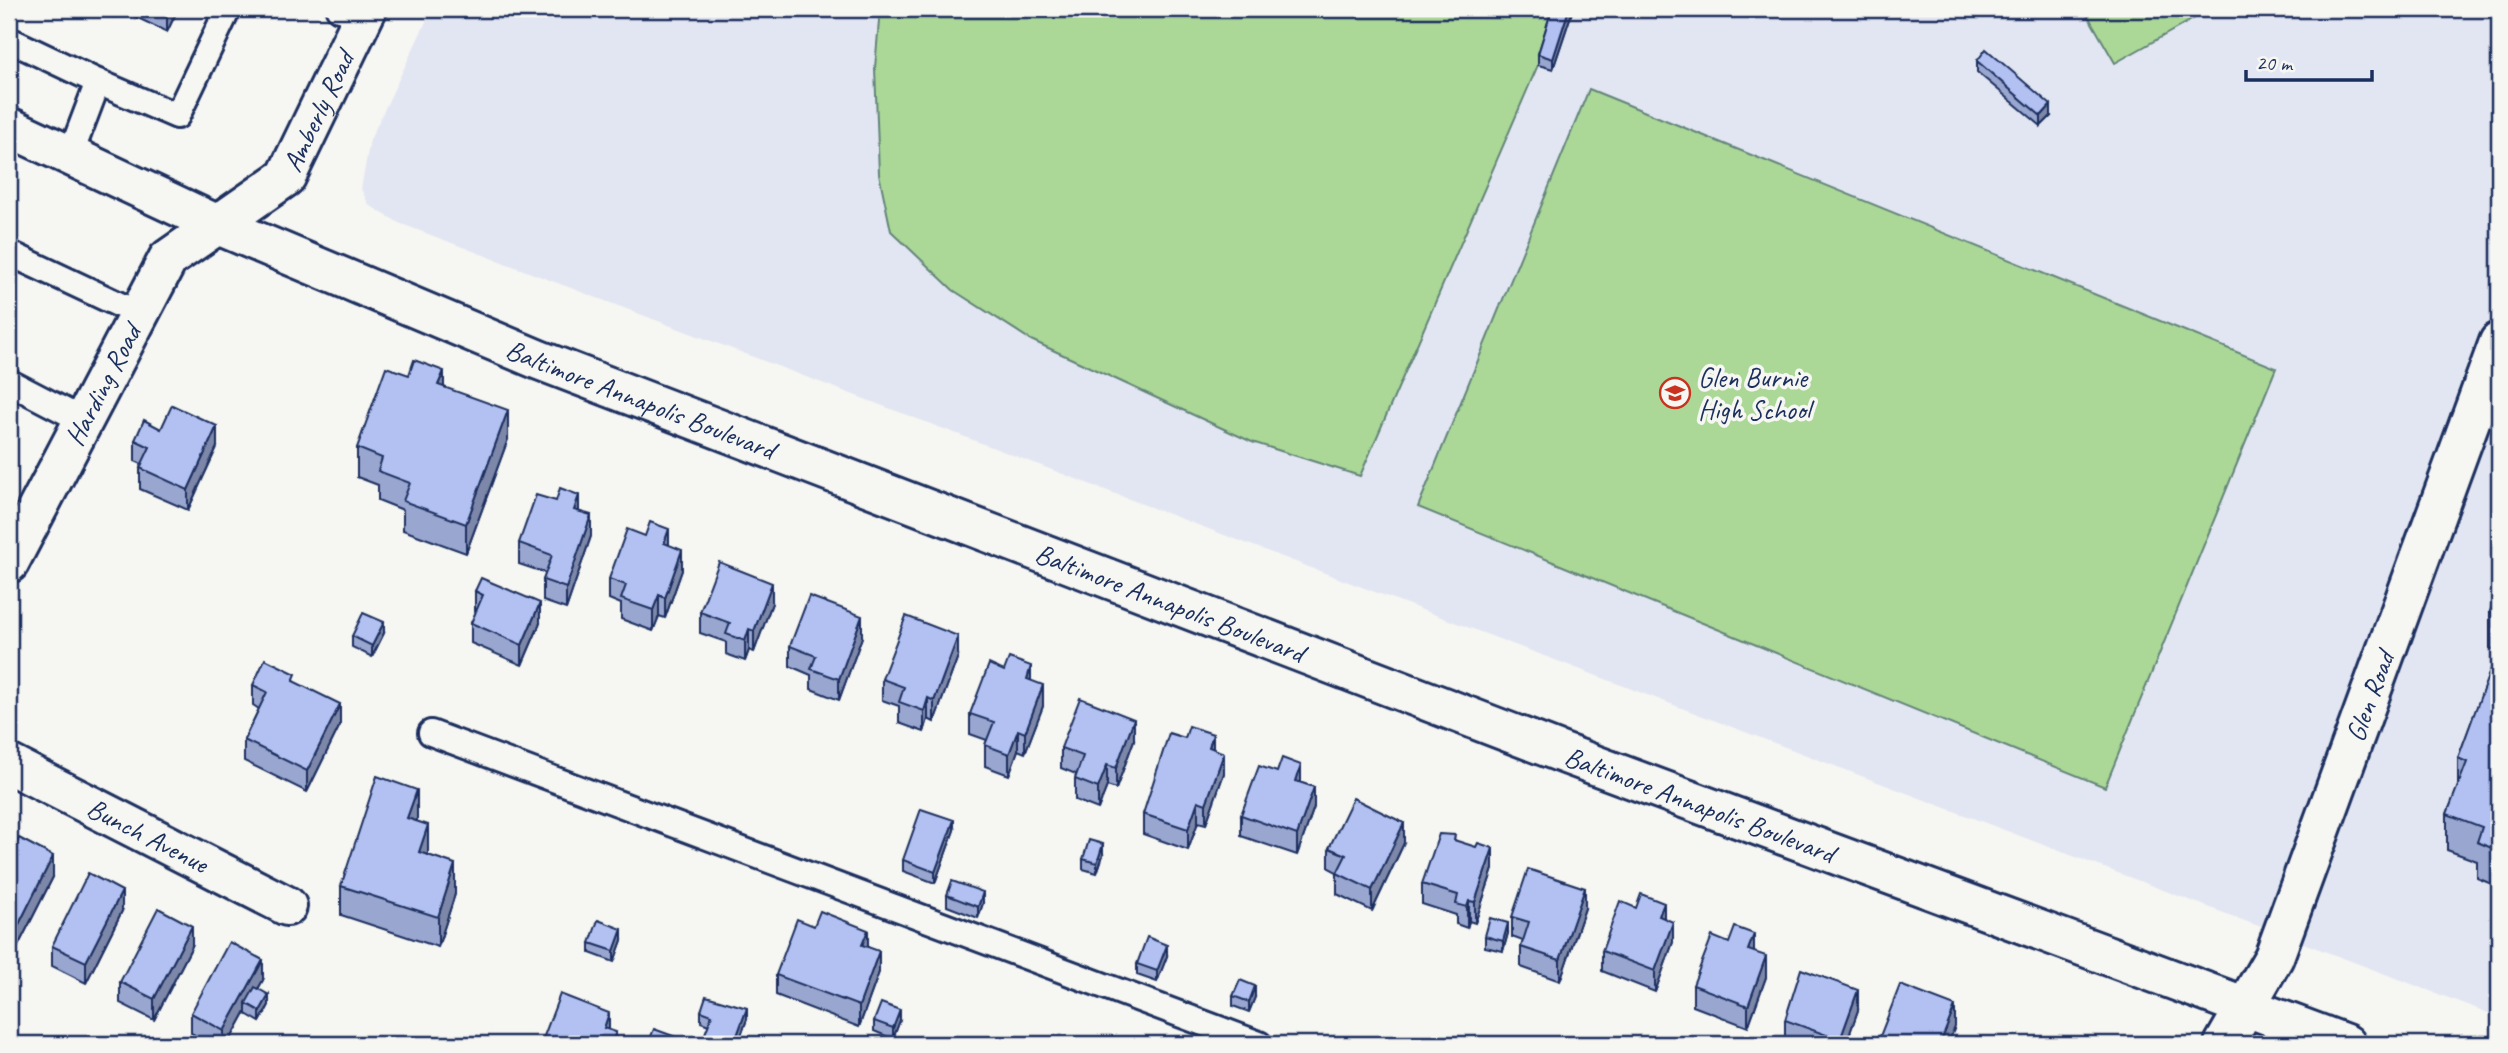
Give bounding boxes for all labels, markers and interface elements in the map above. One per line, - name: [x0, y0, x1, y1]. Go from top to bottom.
- scale bar: [2246, 38, 2372, 82]
- street label: Amberly Road: [274, 42, 364, 177]
- text: 20 m: [2256, 50, 2294, 76]
- street label: Harding Road: [57, 315, 150, 452]
- street label: Baltimore Annapolis Boulevard: [501, 331, 784, 468]
- place label: Glen Burnie High School: [1698, 360, 1816, 427]
- school or university icon: Glen Burnie High School: [1658, 376, 1692, 410]
- street label: Baltimore Annapolis Boulevard: [1030, 535, 1313, 672]
- street label: Glen Road: [2337, 643, 2404, 746]
- street label: Baltimore Annapolis Boulevard: [1560, 738, 1843, 872]
- street label: Bunch Avenue: [81, 790, 216, 882]

